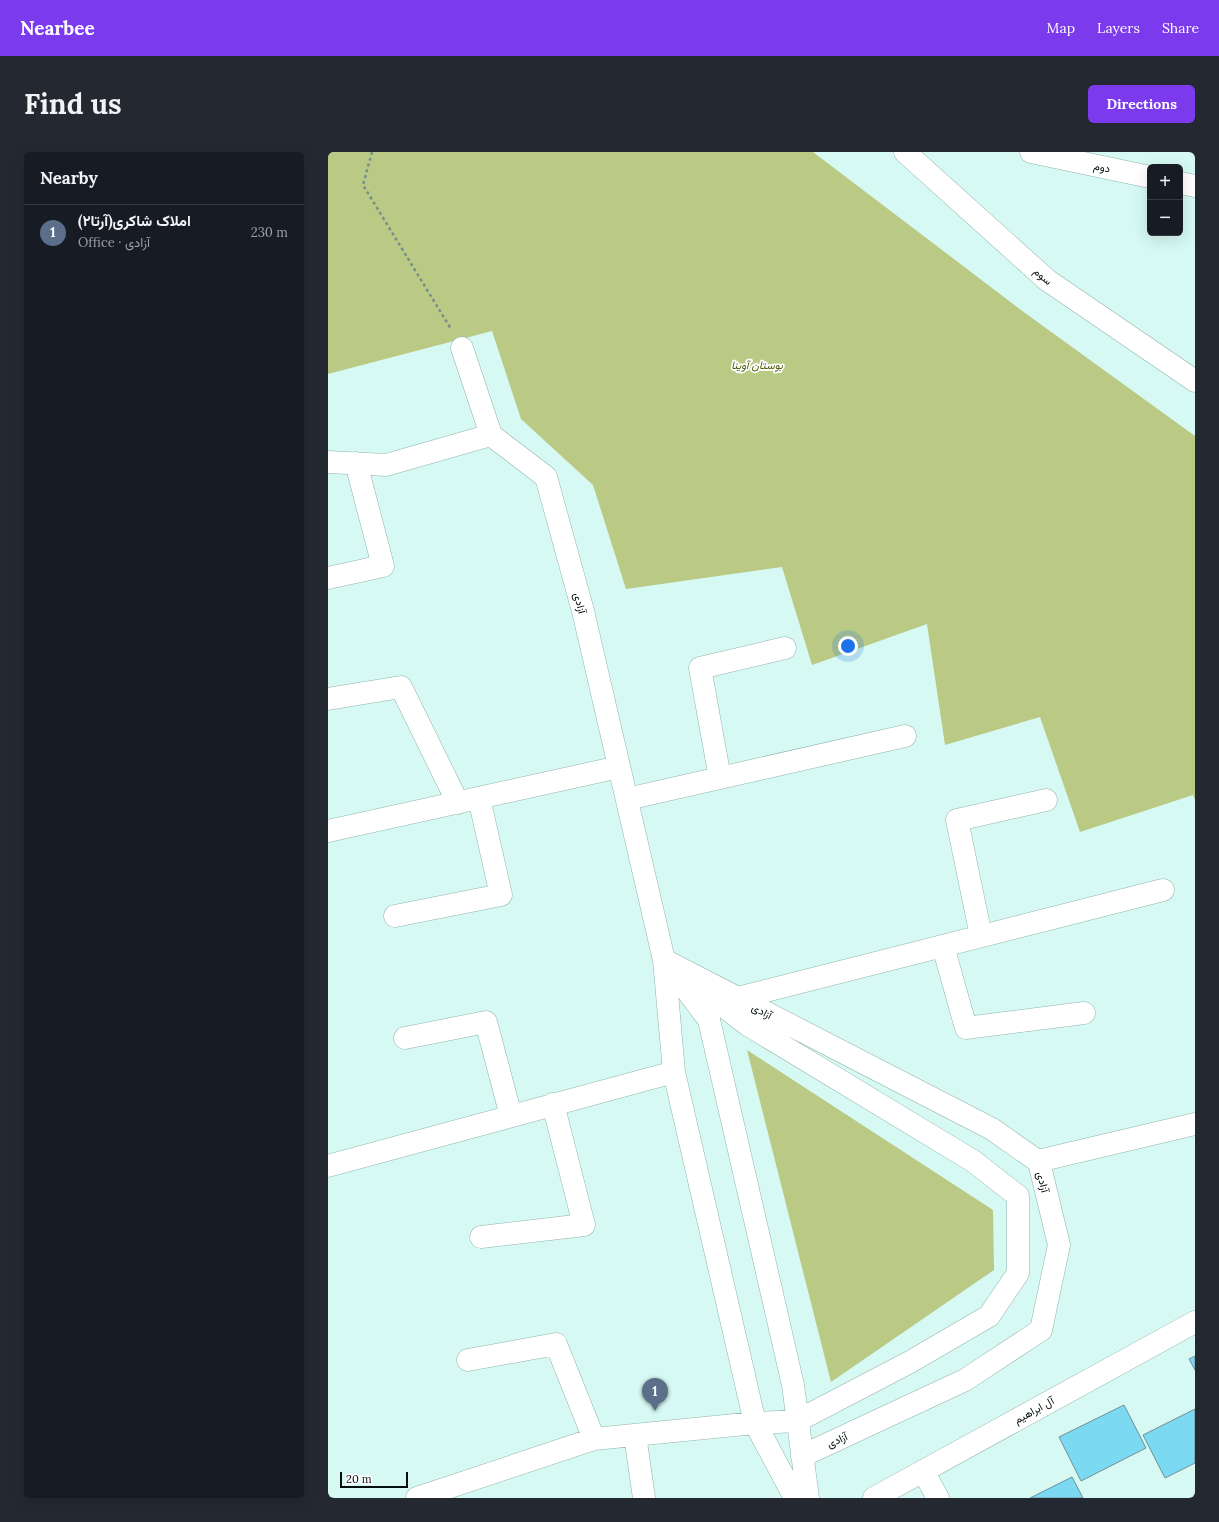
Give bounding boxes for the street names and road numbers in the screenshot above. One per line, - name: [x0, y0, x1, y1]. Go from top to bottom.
- street label: دوم: [1092, 158, 1112, 177]
- street label: سوم: [1030, 264, 1055, 289]
- street label: آزادی: [571, 591, 590, 616]
- street label: آزادی: [749, 1000, 776, 1023]
- street label: آزادی: [1034, 1170, 1053, 1195]
- street label: آل ابراهیم: [1012, 1393, 1058, 1428]
- street label: آزادی: [824, 1429, 851, 1451]

